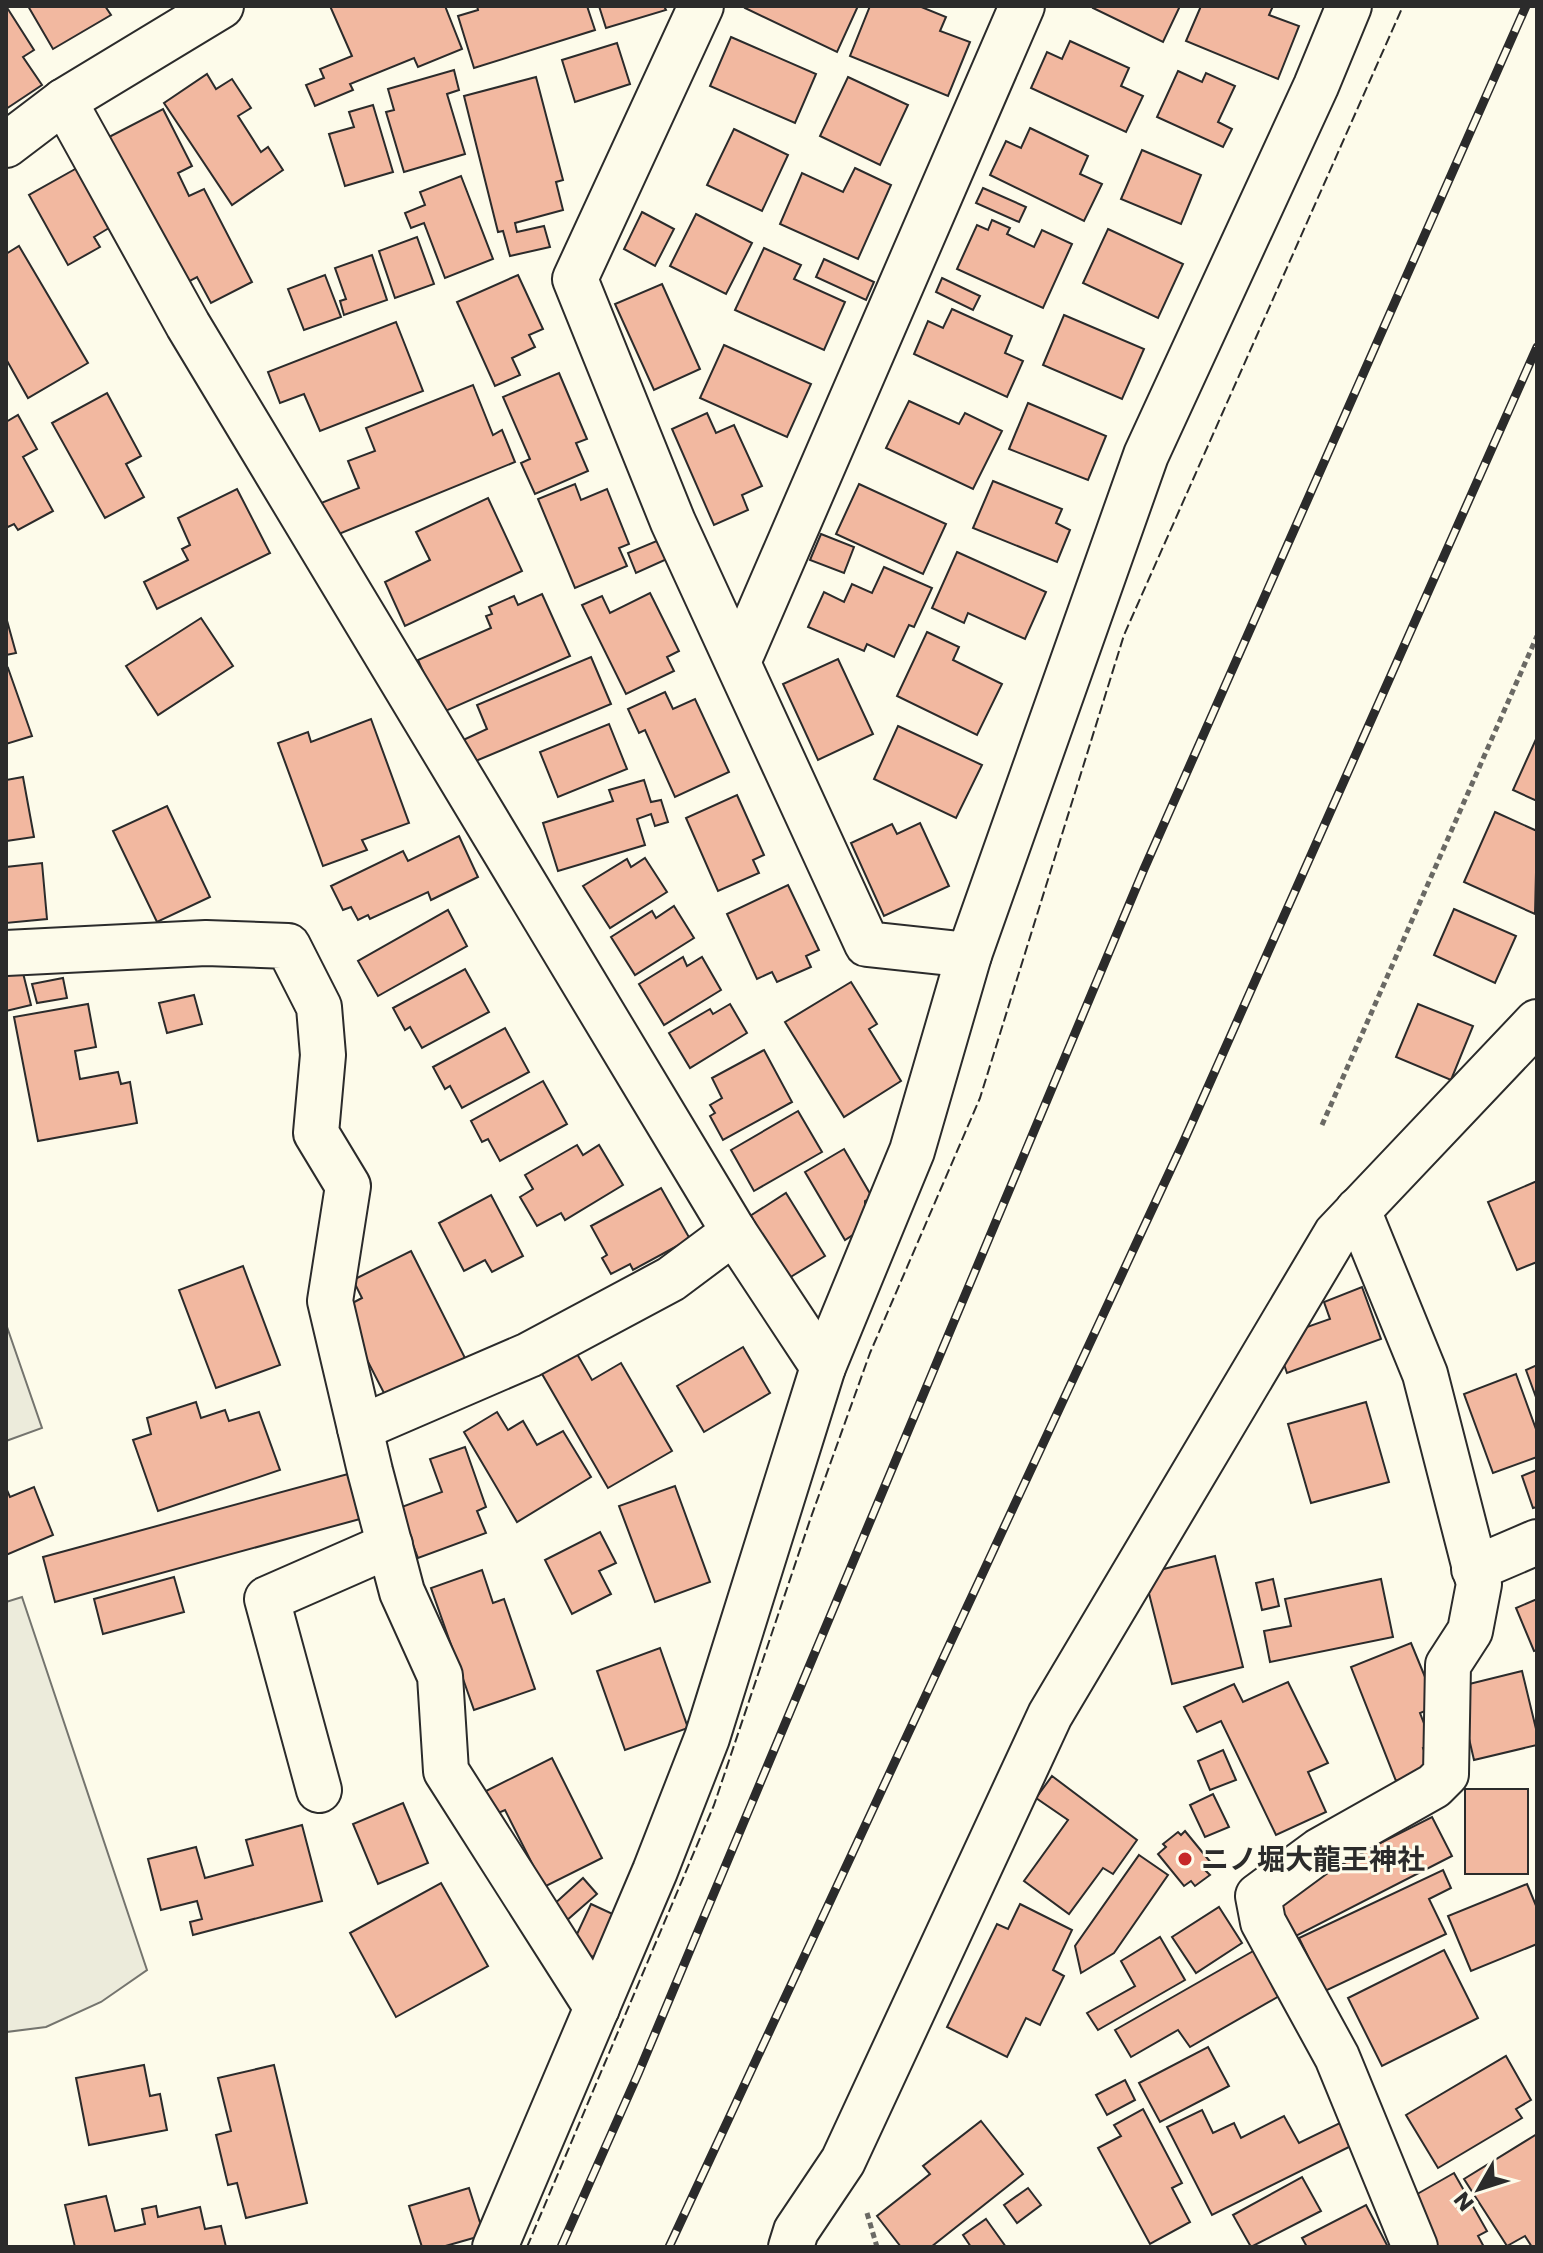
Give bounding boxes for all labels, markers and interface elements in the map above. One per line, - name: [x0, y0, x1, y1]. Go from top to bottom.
- place label: ニノ堀大龍王神社: [1201, 1840, 1425, 1879]
- marker: ニノ堀大龍王神社: [1176, 1850, 1194, 1868]
- north arrow: [1439, 2149, 1519, 2229]
- text: N: [1447, 2185, 1481, 2217]

